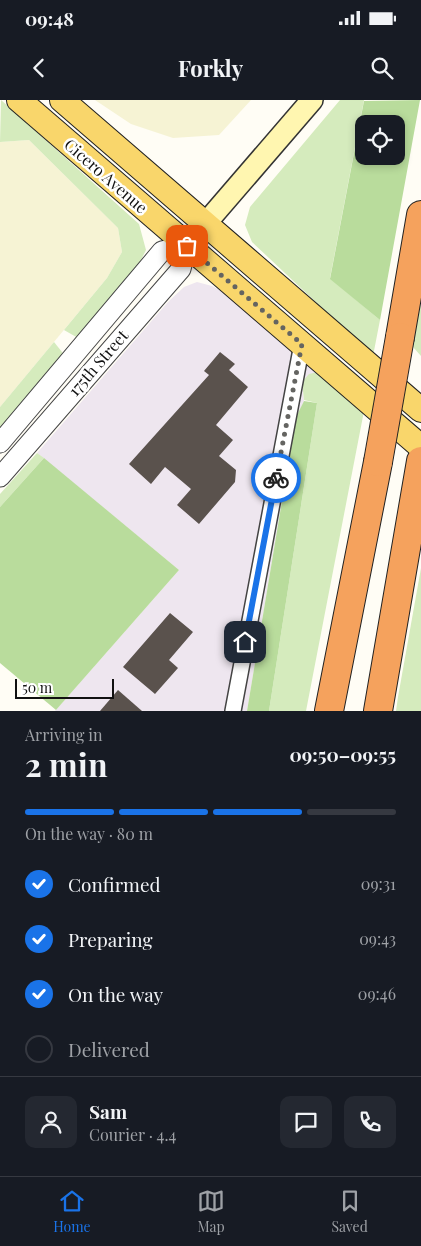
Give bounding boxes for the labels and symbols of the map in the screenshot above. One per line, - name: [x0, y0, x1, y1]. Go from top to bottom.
- street label: Cicero Avenue: [60, 134, 152, 217]
- pin: [166, 225, 208, 267]
- street label: 175th Street: [63, 325, 132, 400]
- courier: [251, 453, 301, 503]
- pin: [224, 621, 266, 663]
- scale bar: [15, 676, 114, 699]

